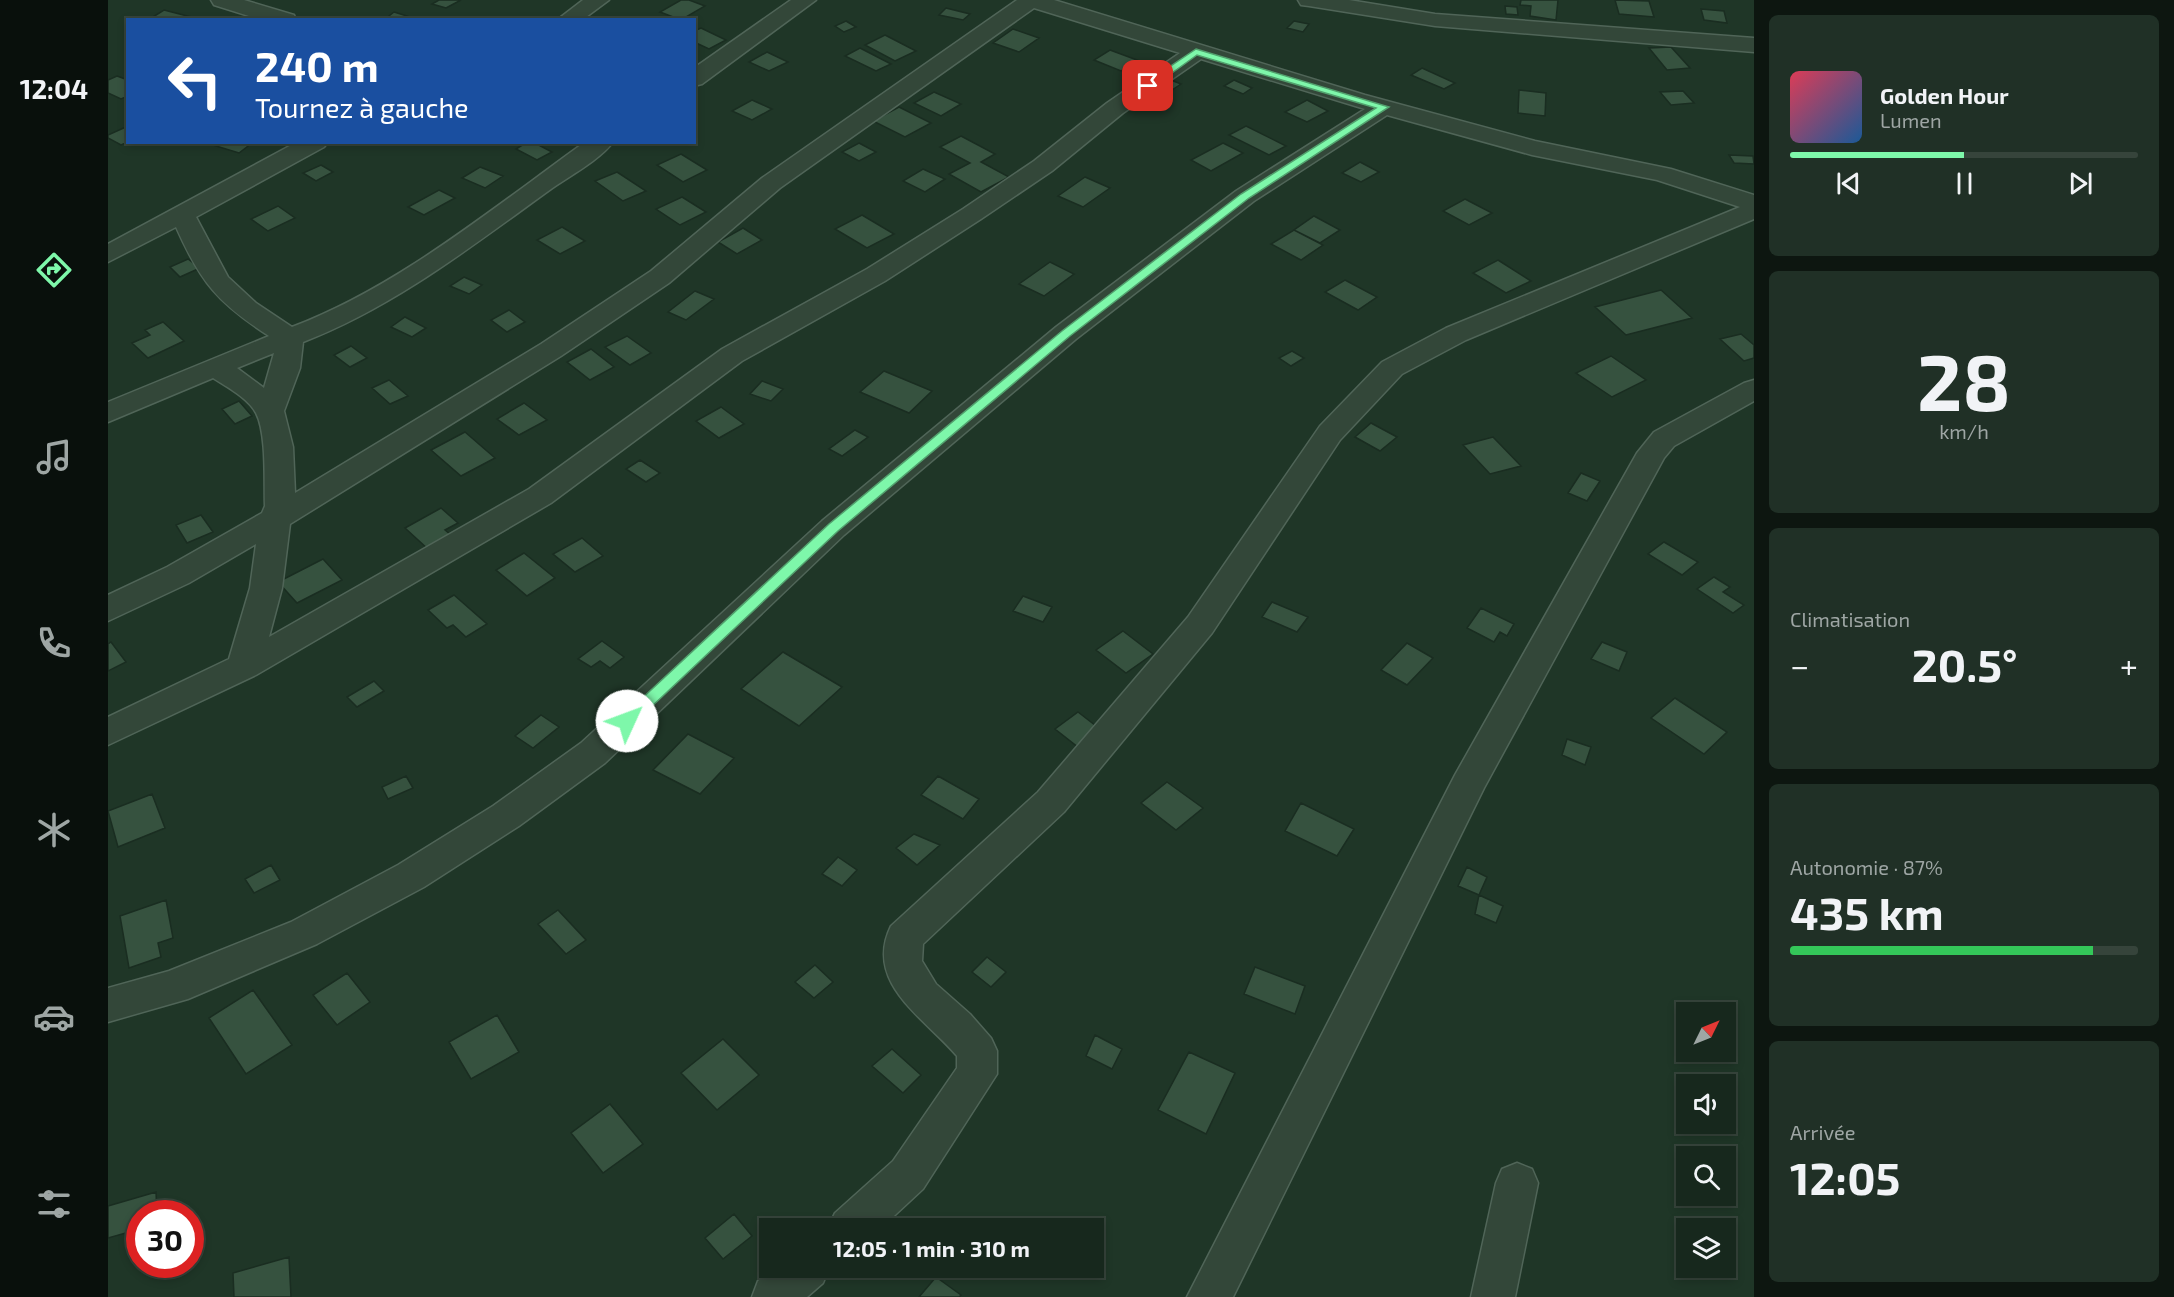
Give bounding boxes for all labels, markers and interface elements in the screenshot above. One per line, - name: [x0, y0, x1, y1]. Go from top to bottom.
- text: 240 m: [255, 40, 379, 90]
- icon: left: [156, 42, 234, 120]
- pin: [1122, 60, 1173, 111]
- icon: arrive: [1131, 69, 1164, 102]
- text: 12:04: [20, 72, 88, 104]
- text: Golden Hour: [1880, 82, 2009, 108]
- text: Tournez à gauche: [255, 91, 469, 123]
- text: Lumen: [1880, 108, 1942, 132]
- icon: previous: [1832, 167, 1865, 200]
- icon: pause: [1948, 167, 1981, 200]
- icon: next: [2064, 167, 2097, 200]
- icon: directions: [33, 249, 75, 291]
- text: 28: [1917, 333, 2011, 427]
- text: km/h: [1939, 419, 1989, 443]
- icon: music: [33, 436, 75, 478]
- text: Climatisation: [1790, 607, 1910, 631]
- icon: phone: [33, 622, 75, 664]
- text: 20.5°: [1912, 637, 2017, 691]
- text: −: [1790, 645, 1809, 685]
- text: +: [2120, 645, 2138, 685]
- position arrow: [595, 689, 659, 753]
- icon: climate: [33, 809, 75, 851]
- text: Autonomie · 87%: [1790, 855, 1943, 879]
- text: 435 km: [1790, 885, 1944, 939]
- icon: car: [33, 996, 75, 1038]
- north arrow: [1676, 1002, 1736, 1062]
- map controls: [1676, 1002, 1736, 1278]
- button: sound: [1676, 1074, 1736, 1134]
- text: Arrivée: [1790, 1120, 1855, 1144]
- button: search: [1676, 1146, 1736, 1206]
- text: 12:05: [1790, 1150, 1900, 1204]
- icon: filters: [33, 1183, 75, 1225]
- speed limit sign: 30: [126, 1200, 204, 1278]
- button: layers: [1676, 1218, 1736, 1278]
- text: 12:05 · 1 min · 310 m: [833, 1235, 1030, 1261]

